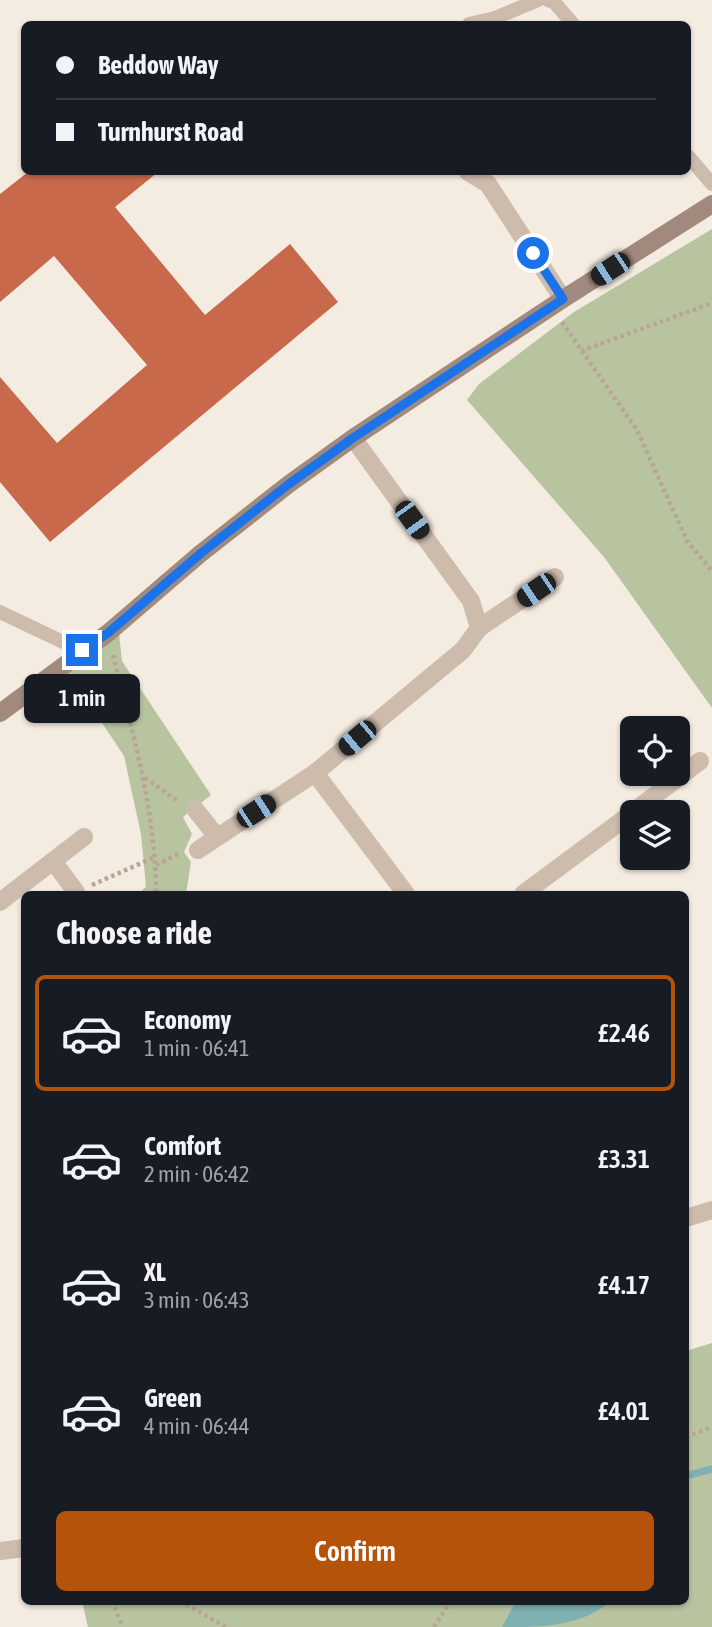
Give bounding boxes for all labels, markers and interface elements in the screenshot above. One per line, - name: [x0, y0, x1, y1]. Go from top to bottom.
- text: Beddow Way: [98, 50, 219, 80]
- text: Turnhurst Road: [98, 117, 244, 147]
- route start: [517, 237, 549, 269]
- car: [587, 249, 634, 289]
- car: [392, 497, 433, 543]
- car: [513, 570, 560, 610]
- route end: [66, 634, 98, 666]
- callout: 1 min: [24, 674, 140, 724]
- text: 1 min: [59, 685, 105, 711]
- car: [335, 716, 380, 760]
- map controls: [620, 716, 690, 870]
- button: locate: [620, 716, 690, 786]
- car: [233, 791, 280, 831]
- button: layers: [620, 800, 690, 870]
- text: Choose a ride: [56, 914, 212, 951]
- icon: car: [60, 1002, 123, 1065]
- text: Economy: [144, 1005, 231, 1035]
- text: £2.46: [598, 1018, 650, 1048]
- text: 1 min · 06:41: [144, 1035, 250, 1061]
- icon: car: [60, 1128, 123, 1191]
- text: Comfort: [144, 1131, 221, 1161]
- text: £3.31: [598, 1144, 650, 1174]
- text: 2 min · 06:42: [144, 1161, 250, 1187]
- icon: car: [60, 1254, 123, 1317]
- text: XL: [144, 1257, 166, 1287]
- text: £4.17: [598, 1270, 650, 1300]
- text: 3 min · 06:43: [144, 1287, 250, 1313]
- icon: car: [60, 1380, 123, 1443]
- text: Green: [144, 1383, 202, 1413]
- text: £4.01: [598, 1396, 650, 1426]
- text: 4 min · 06:44: [144, 1413, 250, 1439]
- button: Confirm: [56, 1511, 654, 1591]

